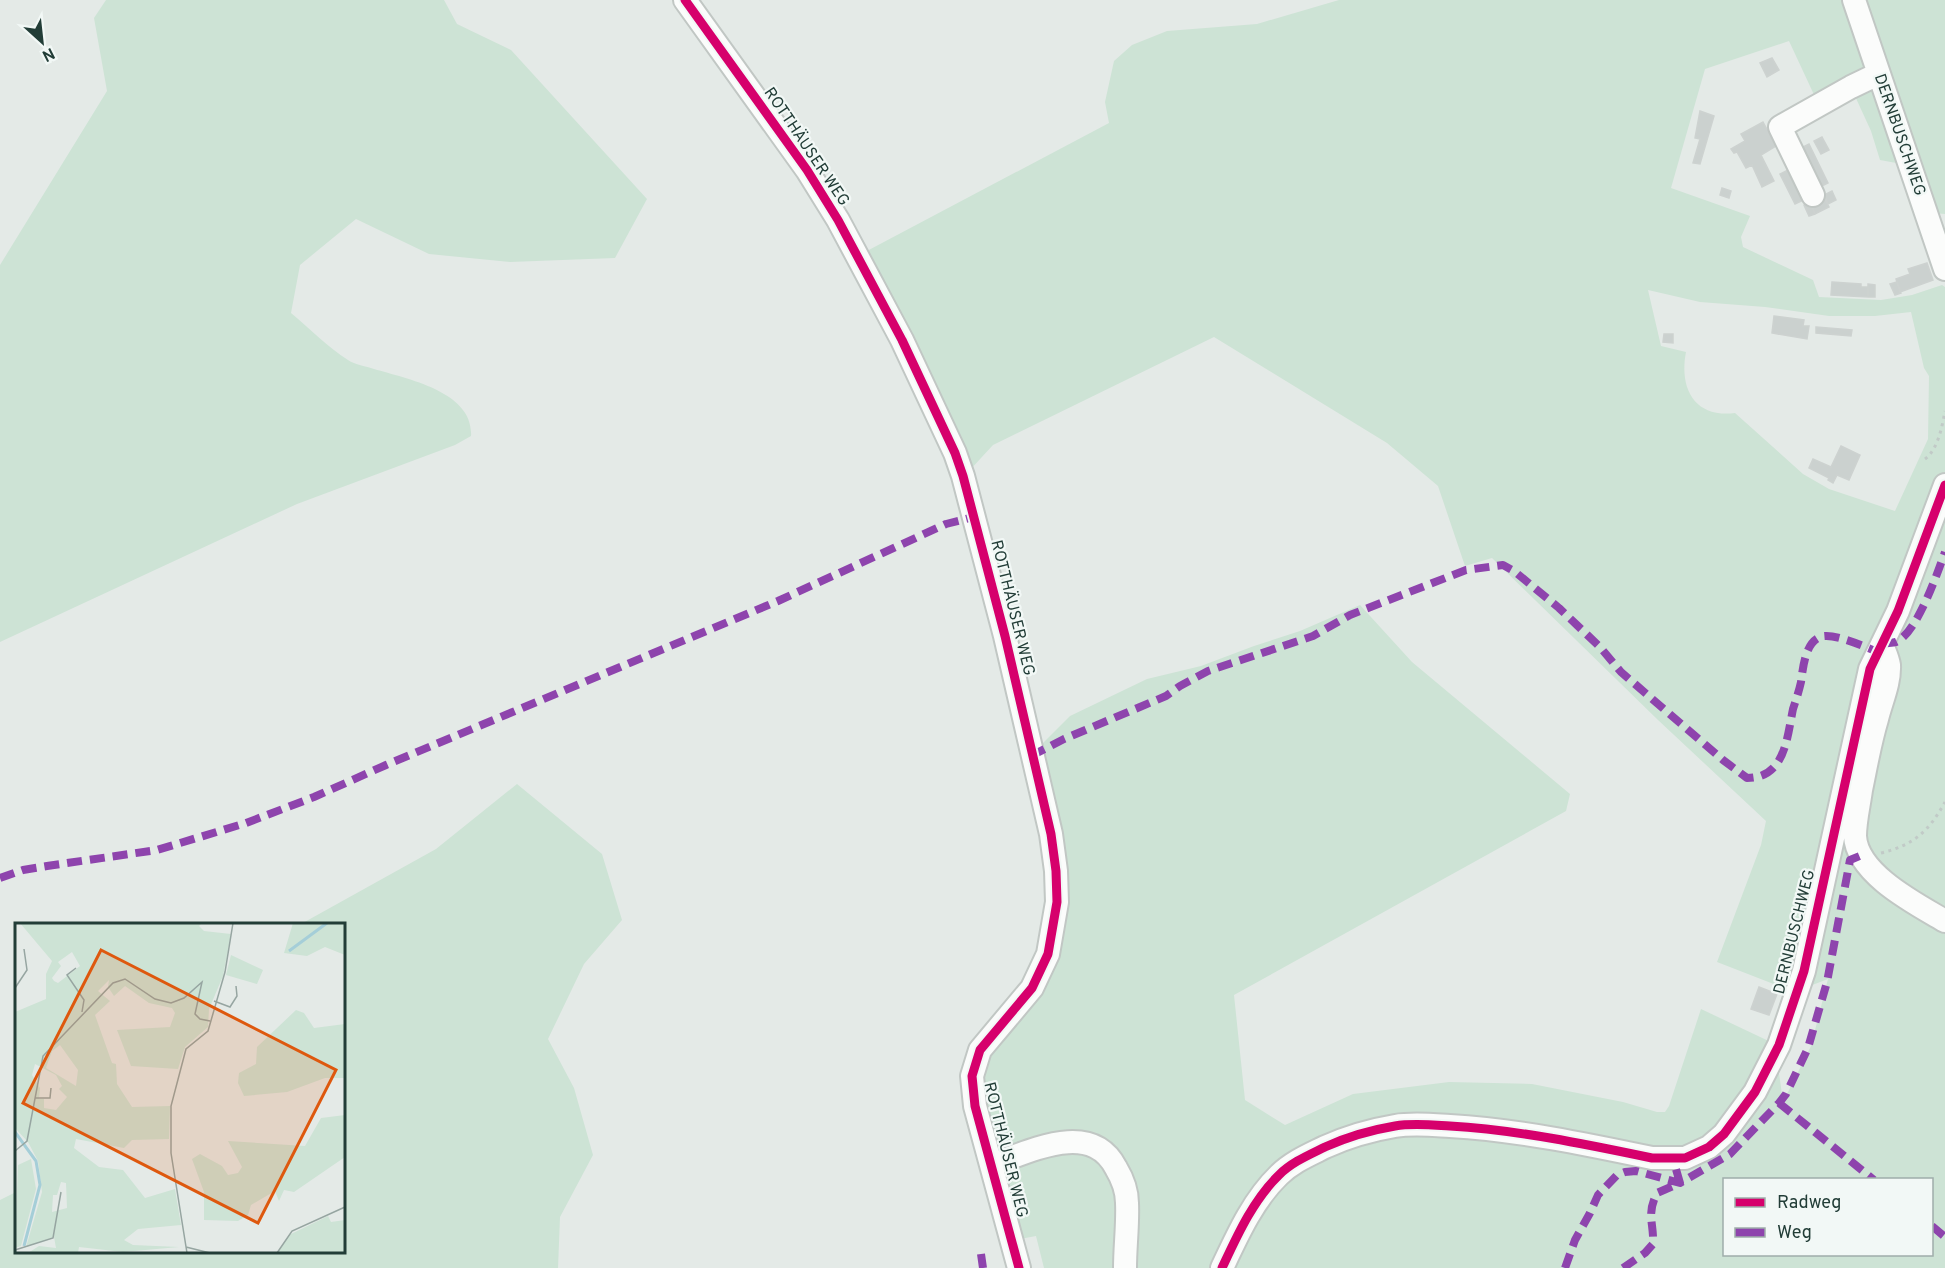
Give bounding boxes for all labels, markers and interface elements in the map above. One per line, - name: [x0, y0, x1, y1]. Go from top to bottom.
- north arrow: [12, 12, 72, 72]
- text: N: [38, 42, 58, 65]
- street label: DERNBUSCHWEG: [1869, 71, 1929, 199]
- street label: ROTTHÄUSER WEG: [759, 83, 854, 210]
- street label: ROTTHÄUSER WEG: [985, 538, 1039, 678]
- street label: DERNBUSCHWEG: [1770, 868, 1820, 996]
- inset map: [15, 923, 345, 1253]
- street label: ROTTHÄUSER WEG: [978, 1080, 1032, 1220]
- legend: [1723, 1178, 1933, 1256]
- text: Radweg: [1777, 1192, 1841, 1215]
- text: Weg: [1777, 1222, 1812, 1245]

